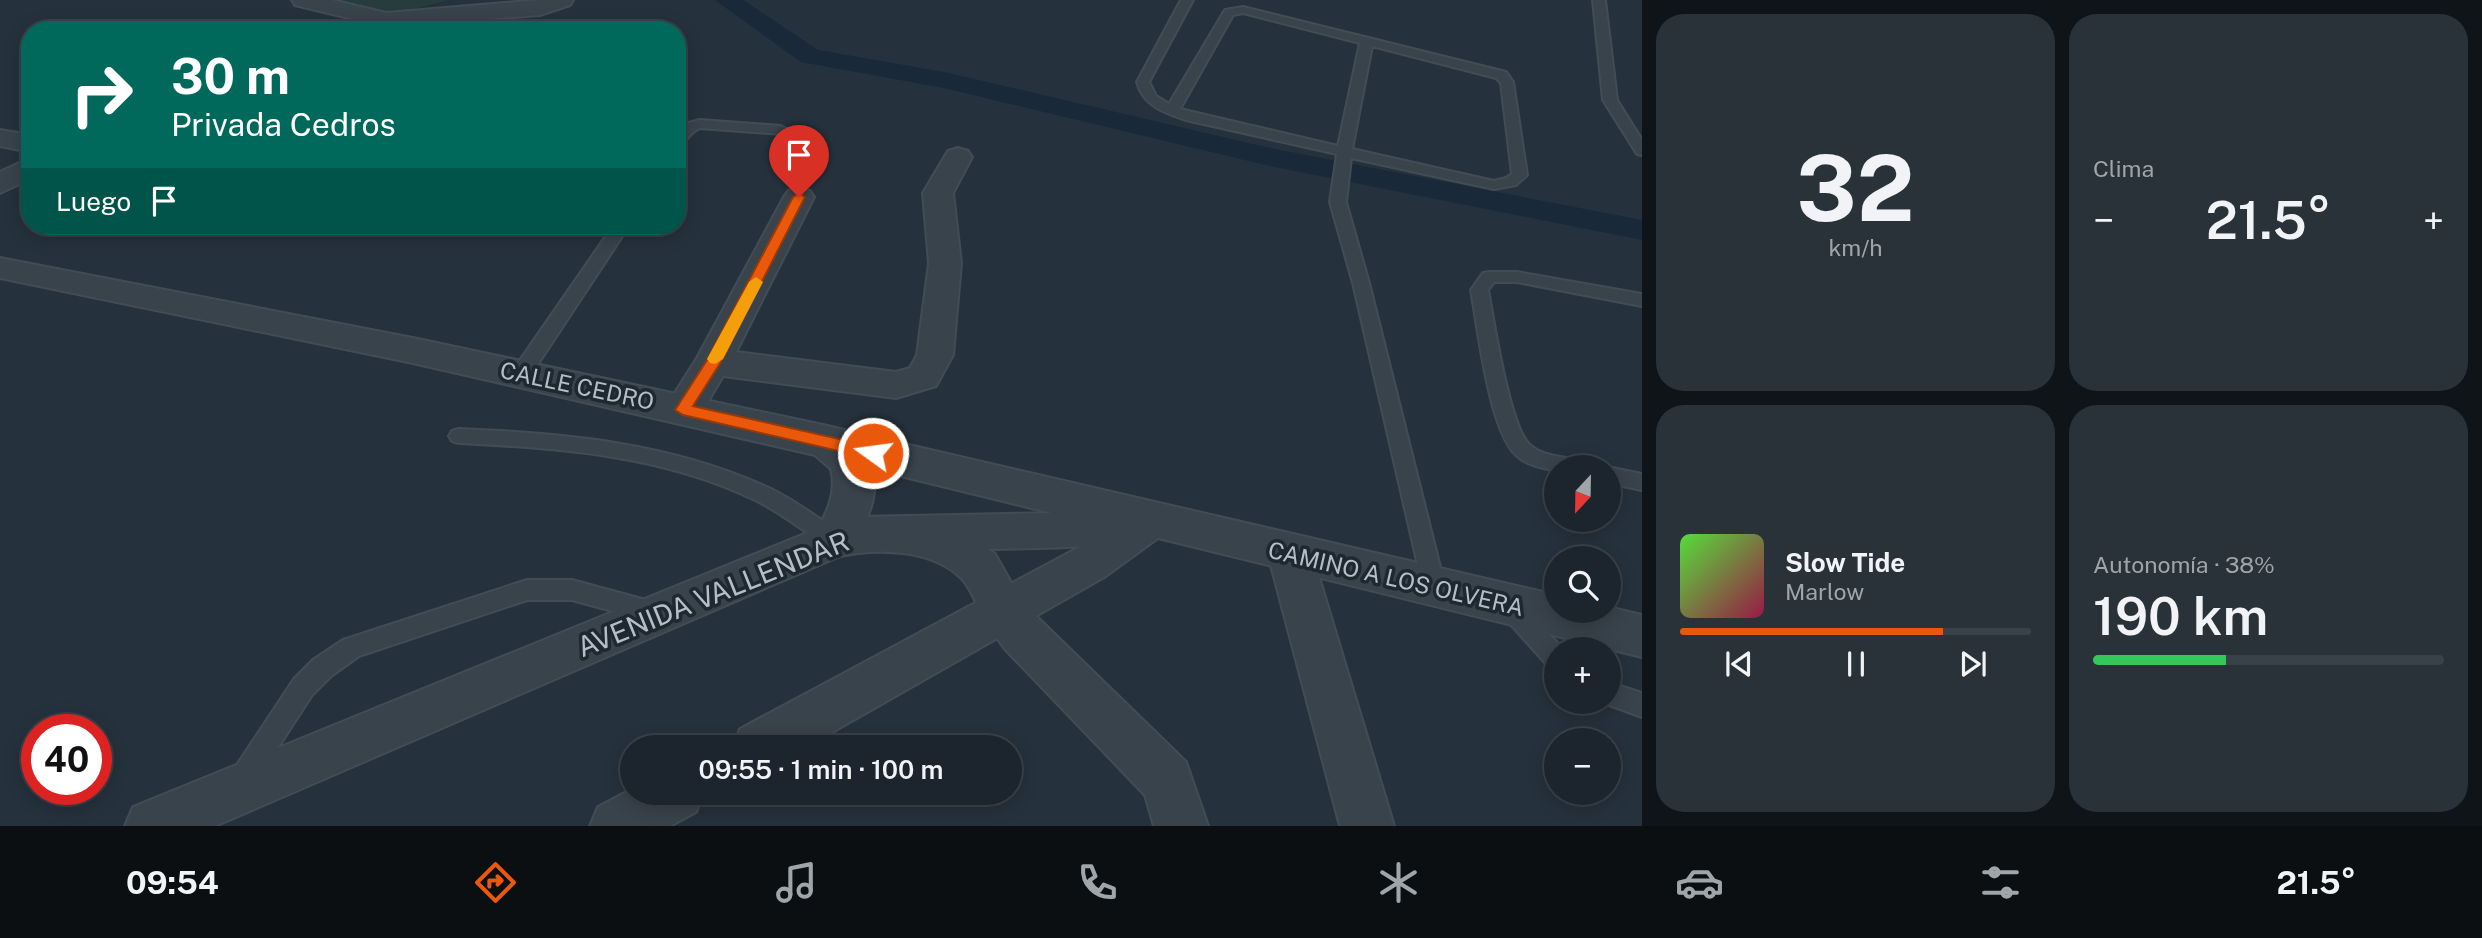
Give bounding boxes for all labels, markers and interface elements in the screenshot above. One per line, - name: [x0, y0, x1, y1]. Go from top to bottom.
- text: 30 m: [171, 47, 290, 105]
- icon: right: [56, 49, 147, 140]
- text: Privada Cedros: [171, 106, 396, 143]
- pin: [769, 125, 829, 197]
- text: 32: [1796, 135, 1915, 241]
- icon: arrive: [780, 136, 818, 174]
- text: Clima: [2093, 155, 2154, 182]
- icon: arrive: [145, 182, 183, 220]
- text: Luego: [56, 186, 131, 217]
- text: 21.5°: [2206, 190, 2331, 251]
- text: −: [2093, 198, 2114, 243]
- text: +: [2423, 198, 2444, 243]
- text: km/h: [1828, 234, 1883, 261]
- street label: CALLE CEDRO: [498, 356, 657, 415]
- position arrow: [836, 416, 910, 490]
- north arrow: [1544, 455, 1620, 532]
- map controls: [1544, 455, 1621, 805]
- street label: AVENIDA VALLENDAR: [572, 524, 854, 663]
- street label: CAMINO A LOS OLVERA: [1266, 536, 1527, 621]
- button: search: [1544, 546, 1621, 623]
- text: Slow Tide: [1785, 547, 1905, 578]
- text: Autonomía · 38%: [2093, 551, 2275, 578]
- text: Marlow: [1785, 578, 1864, 605]
- text: 190 km: [2093, 586, 2268, 647]
- button: +: [1544, 637, 1621, 714]
- icon: previous: [1720, 645, 1758, 683]
- icon: pause: [1837, 645, 1875, 683]
- icon: next: [1954, 645, 1992, 683]
- speed limit sign: 40: [21, 714, 112, 805]
- button: −: [1544, 728, 1621, 805]
- text: 09:55 · 1 min · 100 m: [699, 754, 943, 785]
- icon: directions: [471, 858, 520, 907]
- icon: music: [772, 858, 821, 907]
- icon: phone: [1073, 858, 1122, 907]
- icon: climate: [1374, 858, 1423, 907]
- icon: car: [1675, 858, 1724, 907]
- icon: filters: [1976, 858, 2025, 907]
- text: 09:54: [126, 864, 219, 901]
- text: 21.5°: [2276, 864, 2356, 901]

